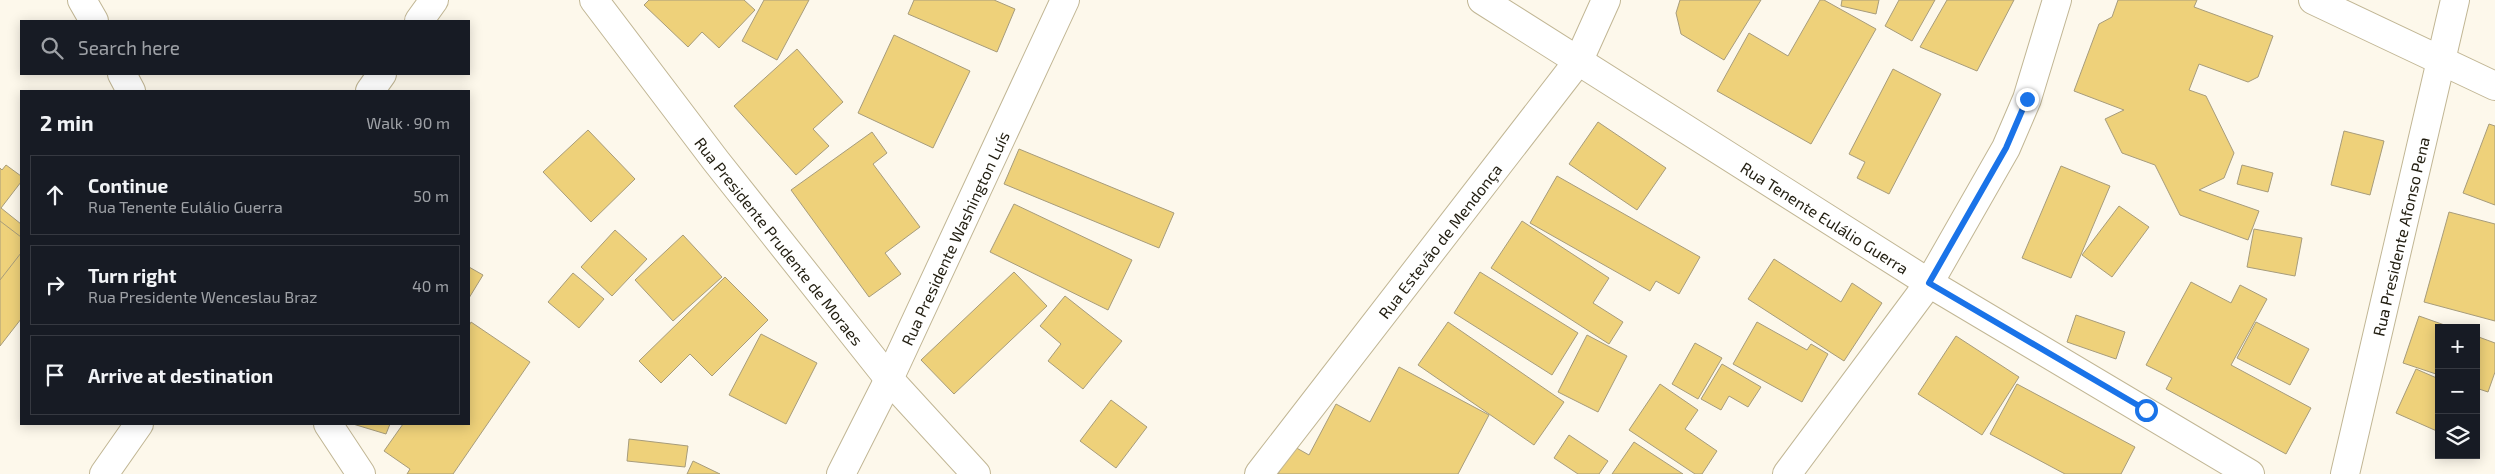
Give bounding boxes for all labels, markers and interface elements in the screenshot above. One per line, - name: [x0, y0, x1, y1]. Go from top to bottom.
- search box: [20, 20, 470, 75]
- icon: search: [38, 34, 66, 62]
- text: Search here: [78, 36, 180, 59]
- route end: [2016, 88, 2039, 111]
- text: 2 min: [40, 110, 94, 135]
- text: Walk · 90 m: [366, 113, 450, 132]
- street label: Rua Presidente Washington Luís: [897, 128, 1012, 348]
- street label: Rua Presidente Prudente de Moraes: [692, 133, 868, 349]
- street label: Rua Presidente Afonso Pena: [2368, 135, 2432, 338]
- street label: Rua Tenente Eulálio Guerra: [1738, 157, 1913, 277]
- street label: Rua Estevão de Mendonça: [1374, 159, 1505, 322]
- text: Continue: [88, 174, 168, 197]
- icon: ahead: [41, 181, 69, 209]
- text: 50 m: [413, 186, 449, 205]
- text: Rua Tenente Eulálio Guerra: [88, 197, 283, 216]
- text: Turn right: [88, 264, 176, 287]
- icon: right: [41, 271, 69, 299]
- text: 40 m: [412, 276, 449, 295]
- text: Rua Presidente Wenceslau Braz: [88, 287, 318, 306]
- map controls: [2435, 324, 2480, 459]
- button: +: [2435, 324, 2480, 369]
- icon: arrive: [41, 361, 69, 389]
- text: Arrive at destination: [88, 364, 273, 387]
- button: −: [2435, 369, 2480, 414]
- route start: [2135, 399, 2158, 422]
- button: layers: [2435, 414, 2480, 459]

